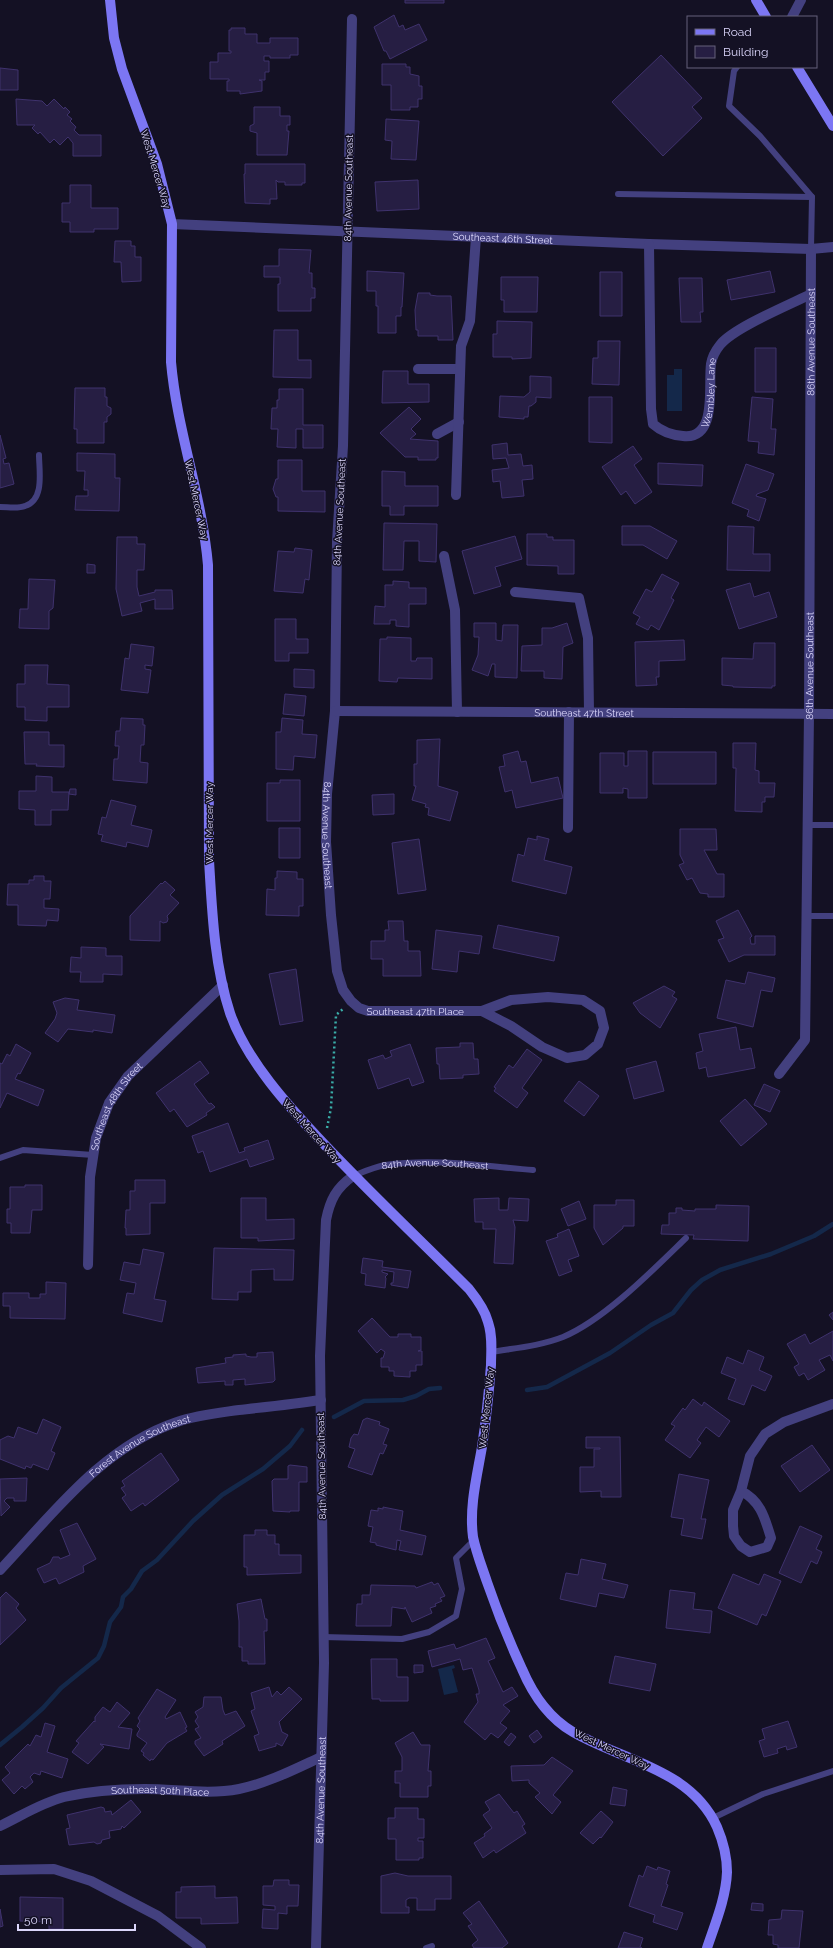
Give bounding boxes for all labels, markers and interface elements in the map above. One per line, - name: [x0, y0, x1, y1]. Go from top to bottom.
- legend: [687, 16, 817, 68]
- text: Road: [723, 25, 752, 39]
- text: Building: [723, 45, 769, 59]
- street label: West Mercer Way: [138, 128, 173, 210]
- street label: 84th Avenue Southeast: [342, 134, 355, 242]
- street label: Southeast 46th Street: [452, 231, 554, 246]
- street label: 86th Avenue Southeast: [805, 287, 817, 396]
- street label: Wembley Lane: [699, 356, 718, 429]
- street label: 84th Avenue Southeast: [331, 458, 348, 566]
- street label: West Mercer Way: [183, 459, 211, 542]
- street label: 86th Avenue Southeast: [804, 611, 815, 720]
- street label: Southeast 47th Street: [534, 707, 634, 719]
- street label: 84th Avenue Southeast: [320, 781, 334, 890]
- street label: West Mercer Way: [204, 782, 215, 864]
- street label: Southeast 47th Place: [366, 1006, 464, 1017]
- street label: Southeast 48th Street: [89, 1060, 145, 1151]
- street label: West Mercer Way: [280, 1097, 343, 1166]
- street label: 84th Avenue Southeast: [381, 1157, 490, 1172]
- street label: West Mercer Way: [477, 1366, 496, 1449]
- street label: 84th Avenue Southeast: [315, 1412, 328, 1520]
- street label: Forest Avenue Southeast: [87, 1413, 192, 1480]
- street label: West Mercer Way: [572, 1727, 652, 1772]
- street label: 84th Avenue Southeast: [314, 1736, 328, 1844]
- street label: Southeast 50th Place: [111, 1784, 209, 1798]
- scale bar: [18, 1906, 135, 1932]
- text: 50 m: [24, 1913, 52, 1927]

